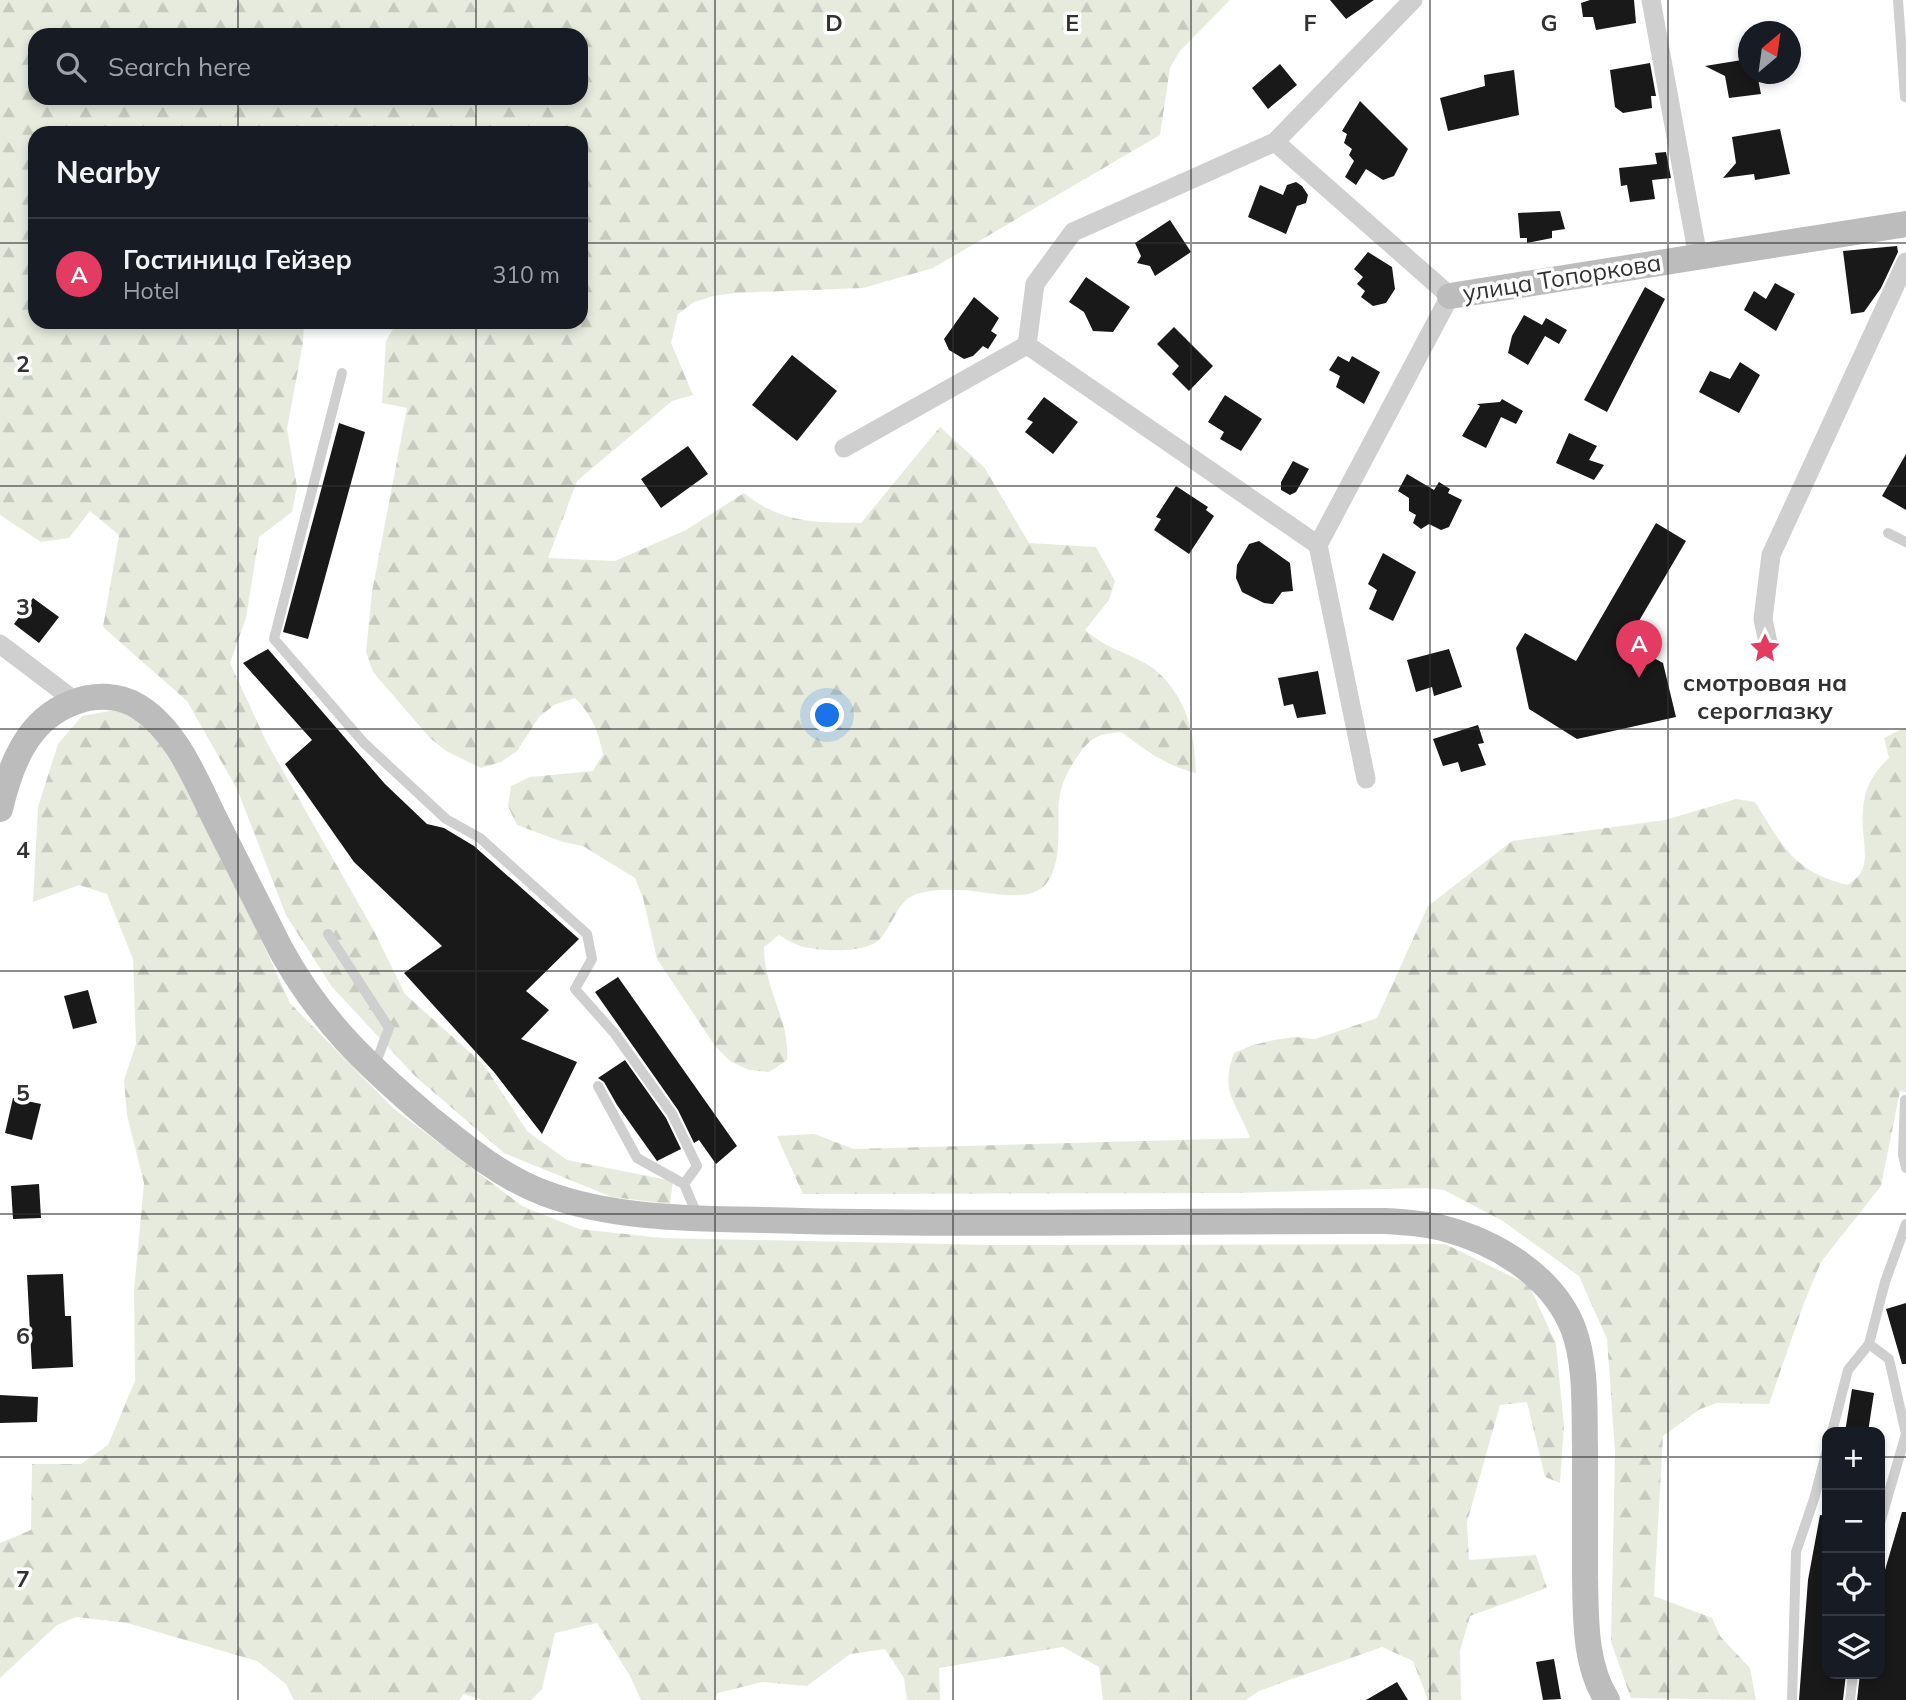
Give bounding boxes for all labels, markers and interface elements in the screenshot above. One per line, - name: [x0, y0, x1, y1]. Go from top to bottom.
- text: D: [825, 8, 843, 37]
- text: E: [1065, 8, 1079, 37]
- text: F: [1303, 8, 1317, 37]
- text: G: [1540, 8, 1558, 37]
- north arrow: [1738, 21, 1801, 84]
- search box: [28, 28, 588, 105]
- icon: search: [52, 48, 90, 86]
- text: Search here: [108, 50, 251, 83]
- text: Nearby: [56, 153, 160, 191]
- text: Гостиница Гейзер: [123, 243, 352, 276]
- street label: улица Топоркова: [1460, 247, 1663, 308]
- text: A: [70, 260, 88, 289]
- text: 310 m: [492, 260, 560, 289]
- text: Hotel: [123, 276, 180, 305]
- text: 2: [16, 349, 30, 378]
- text: 3: [16, 592, 30, 621]
- pin: A: [1616, 620, 1662, 678]
- place icon: смотровая на сероглазку: [1748, 631, 1782, 665]
- place label: смотровая на сероглазку: [1683, 667, 1847, 725]
- your location: [810, 698, 844, 732]
- text: 4: [16, 835, 30, 864]
- text: 5: [16, 1078, 30, 1107]
- text: 6: [16, 1321, 30, 1350]
- map controls: [1822, 1427, 1885, 1679]
- button: +: [1822, 1427, 1885, 1490]
- button: −: [1822, 1490, 1885, 1553]
- button: locate: [1822, 1553, 1885, 1616]
- text: 7: [16, 1564, 30, 1593]
- button: layers: [1822, 1616, 1885, 1679]

